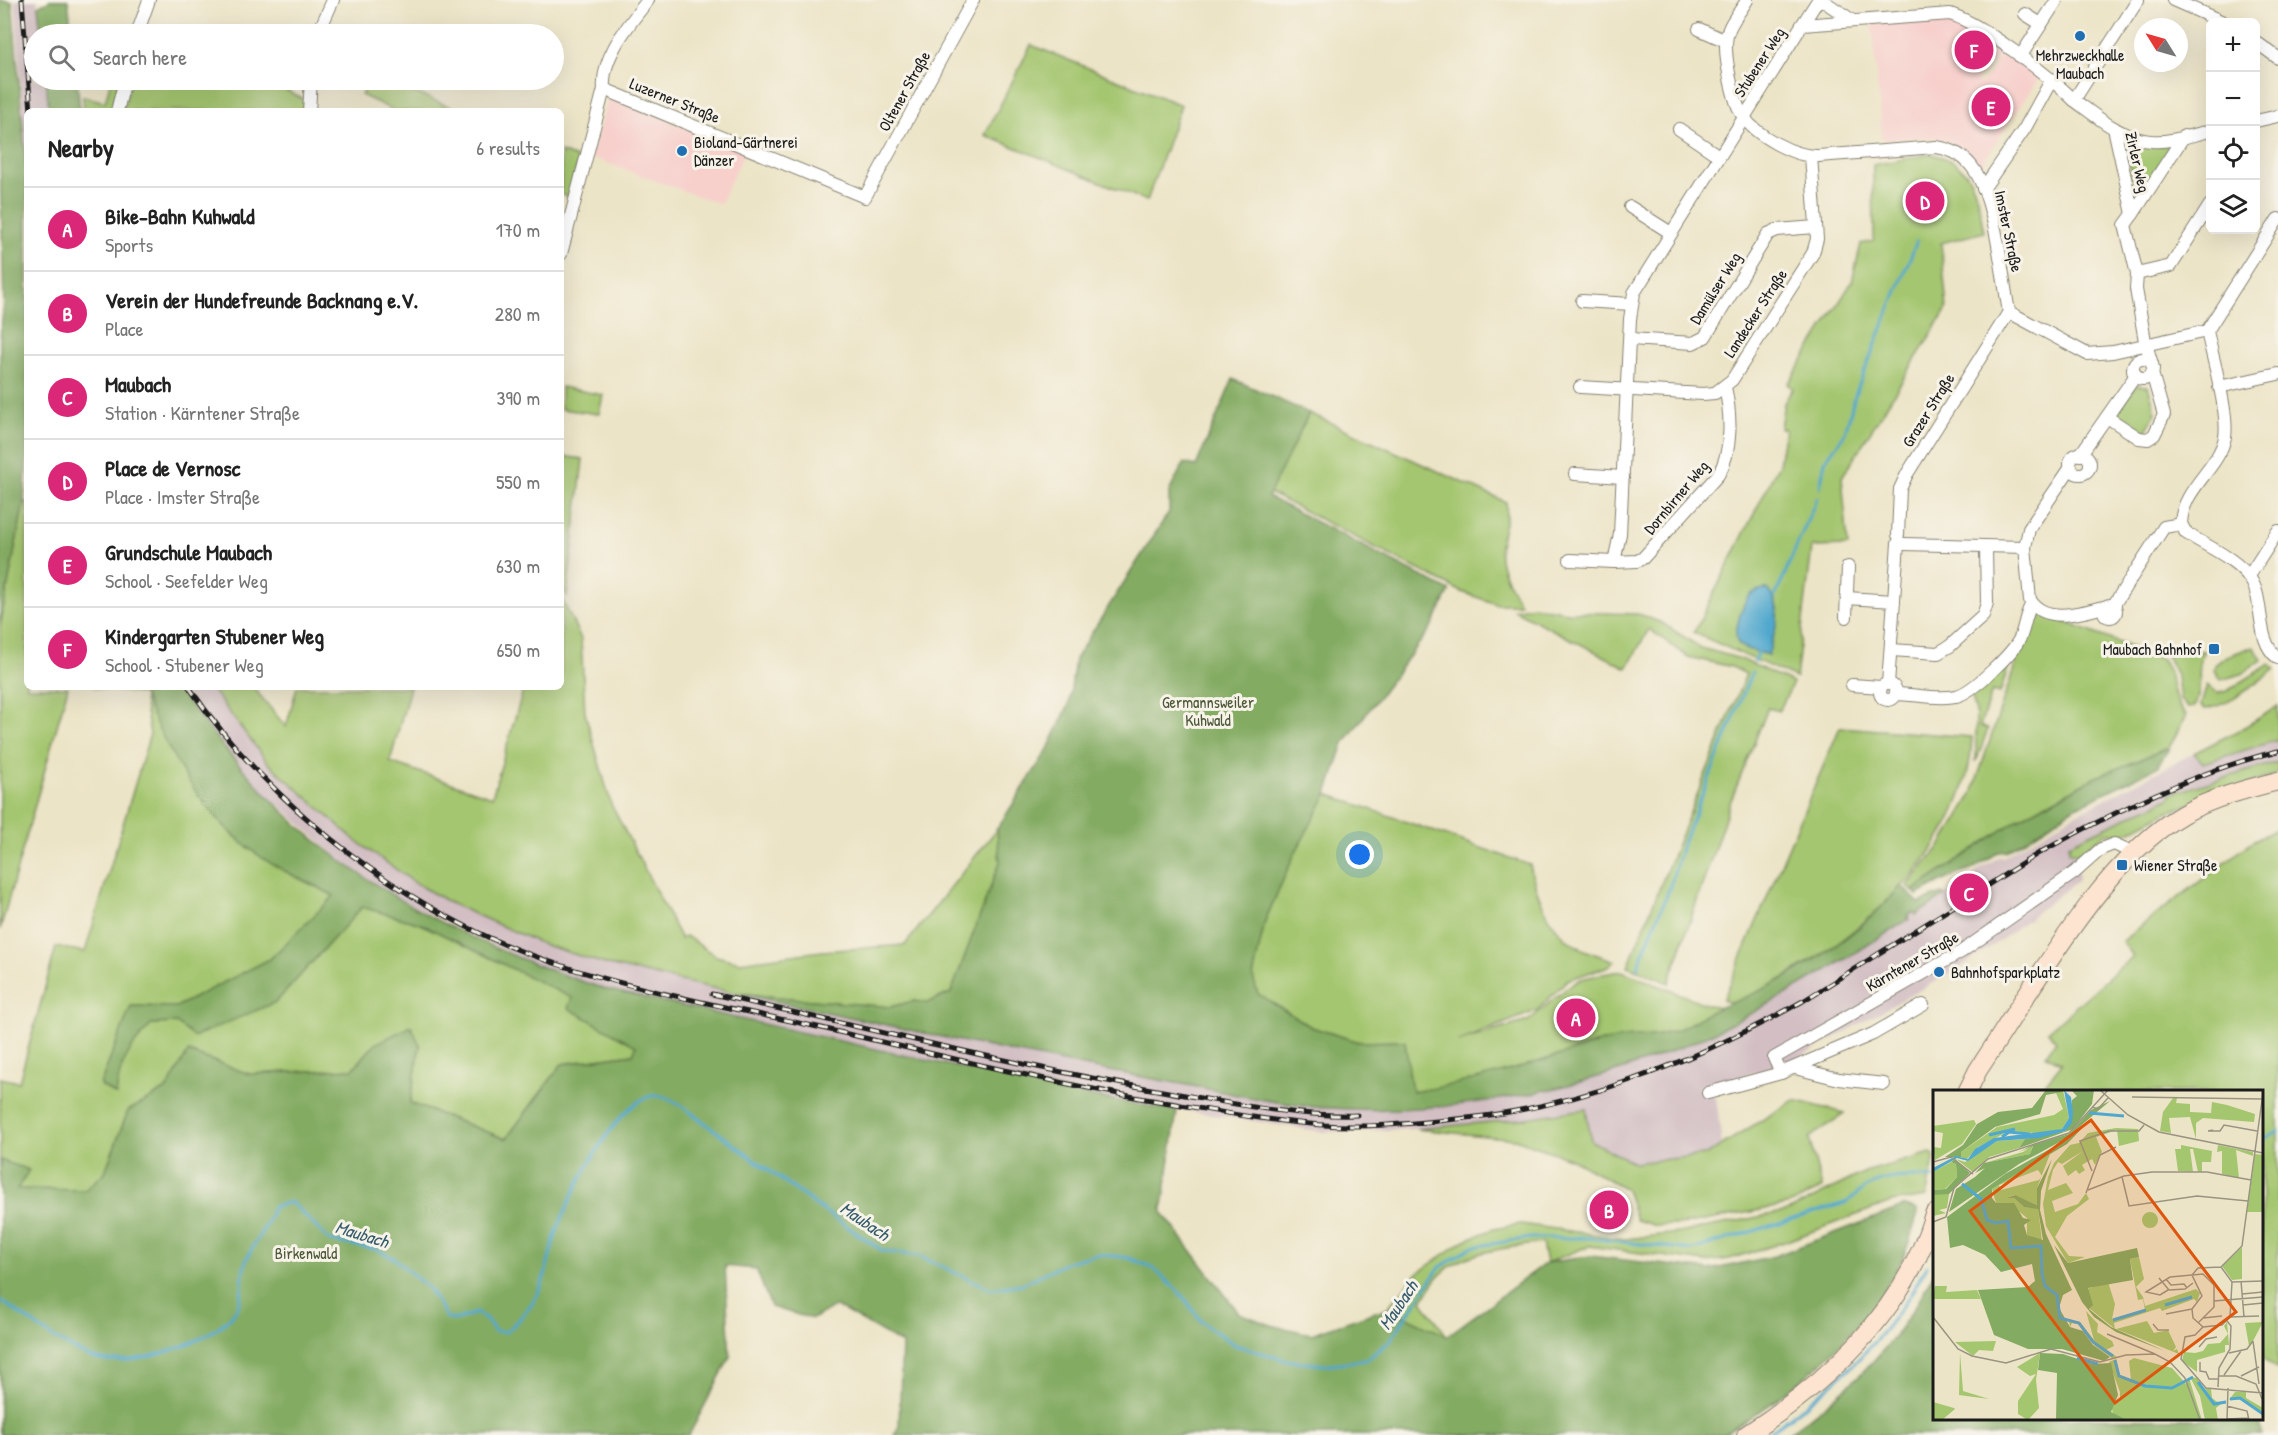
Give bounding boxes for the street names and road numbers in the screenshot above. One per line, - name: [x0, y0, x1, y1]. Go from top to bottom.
- street label: Stubener Weg: [1728, 23, 1790, 101]
- street label: Oltener Straße: [873, 46, 935, 135]
- street label: Luzerner Straße: [627, 72, 724, 128]
- street label: Zirler Weg: [2120, 129, 2156, 195]
- street label: Imster Straße: [1990, 188, 2028, 274]
- street label: Damülser Weg: [1684, 248, 1746, 328]
- street label: Landecker Straße: [1718, 264, 1792, 361]
- street label: Grazer Straße: [1897, 368, 1960, 451]
- street label: Dornbirner Weg: [1638, 455, 1714, 539]
- street label: Kärntener Straße: [1862, 925, 1963, 996]

